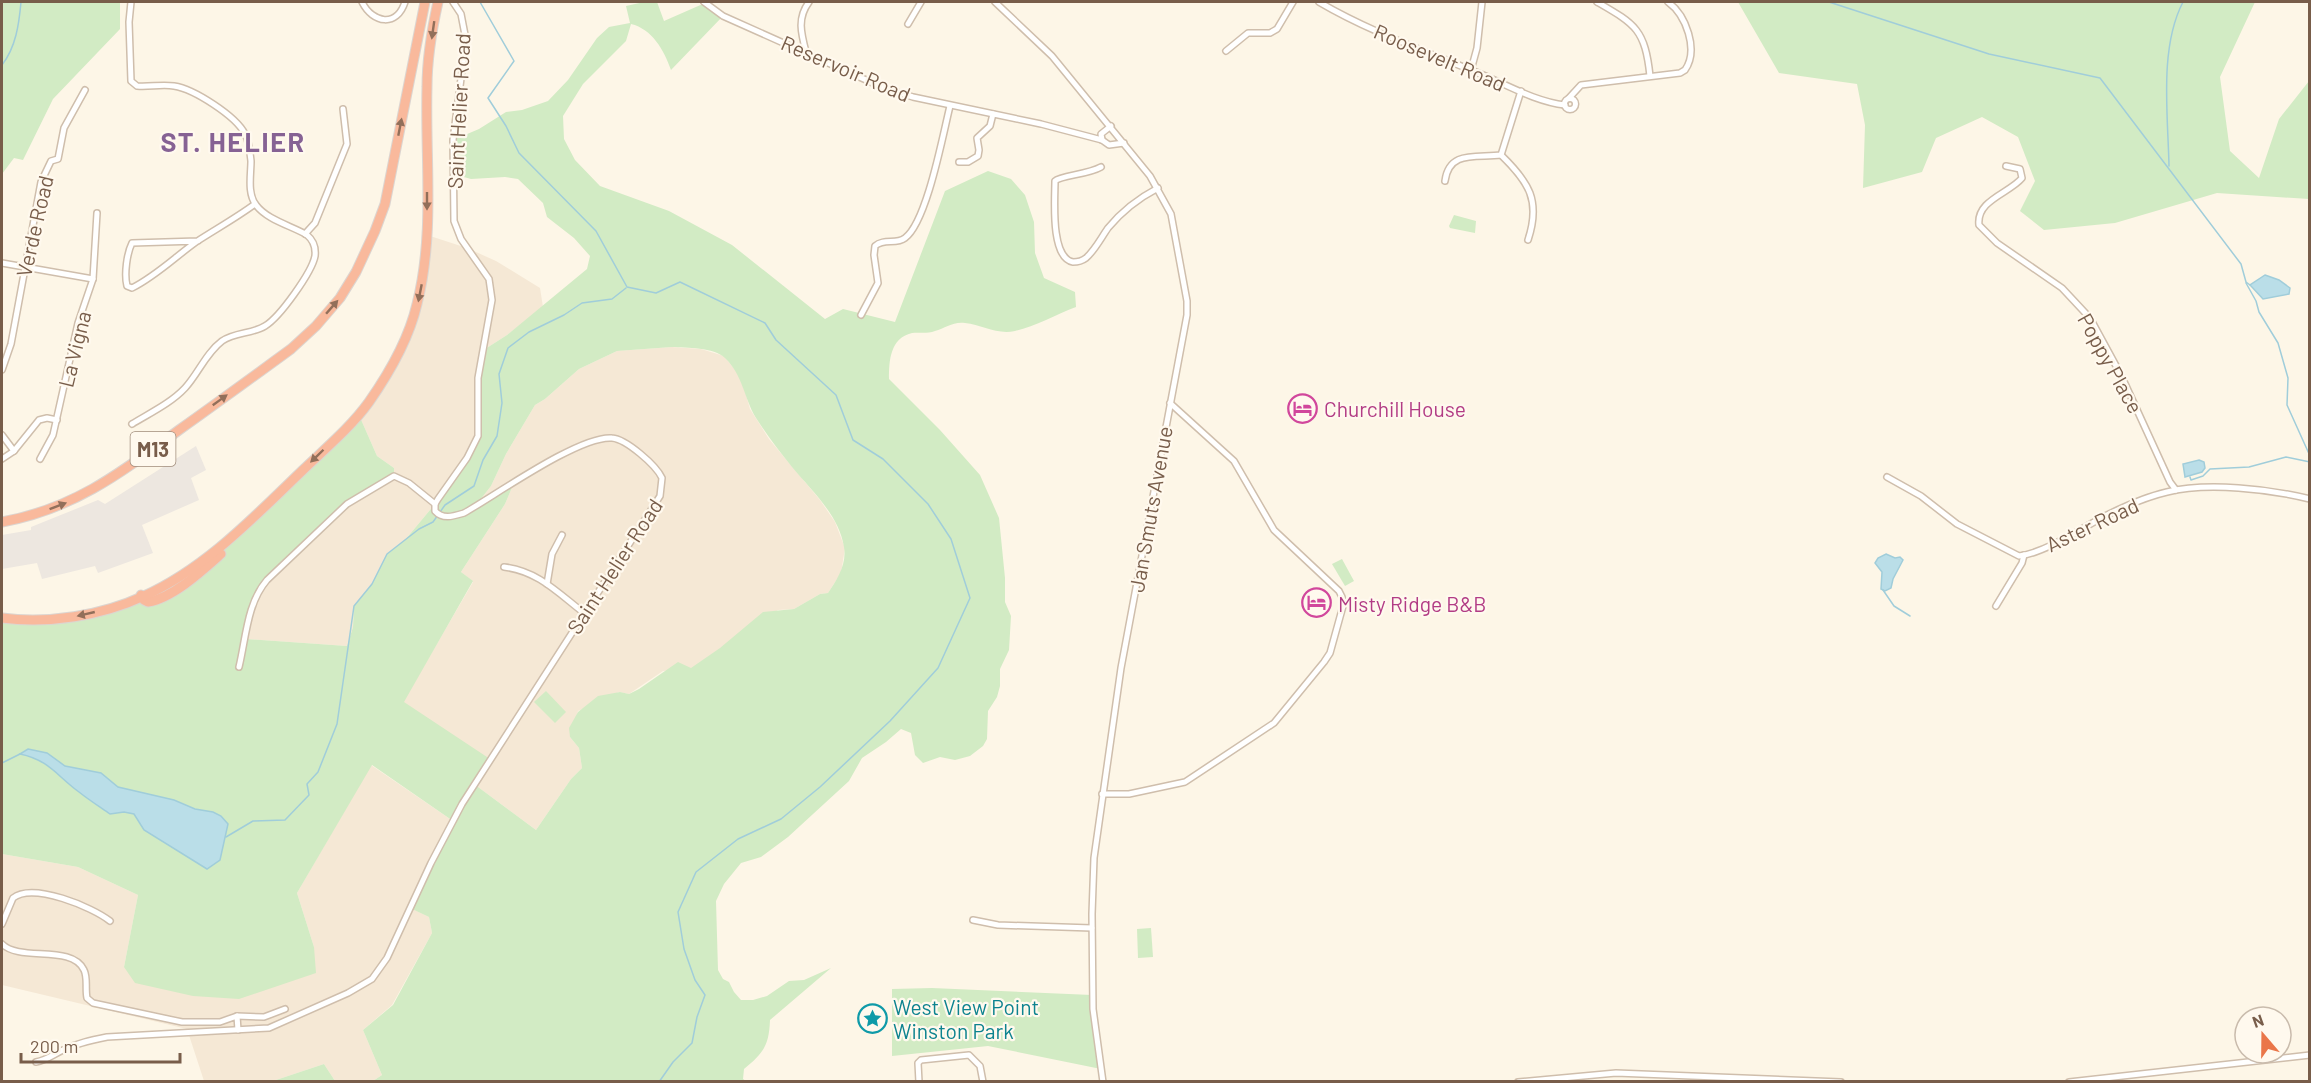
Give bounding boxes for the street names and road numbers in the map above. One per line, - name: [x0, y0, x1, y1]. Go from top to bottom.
- street label: Roosevelt Road: [1370, 18, 1510, 96]
- street label: Reservoir Road: [778, 30, 914, 106]
- street label: Saint Helier Road: [441, 32, 475, 190]
- street label: Verde Road: [10, 173, 58, 279]
- street label: La Vigna: [52, 308, 96, 390]
- street label: Poppy Place: [2073, 309, 2149, 417]
- street label: Jan Smuts Avenue: [1123, 424, 1177, 594]
- road number: M13: [130, 432, 176, 466]
- street label: Aster Road: [2042, 492, 2142, 556]
- street label: Saint Helier Road: [561, 494, 667, 638]

